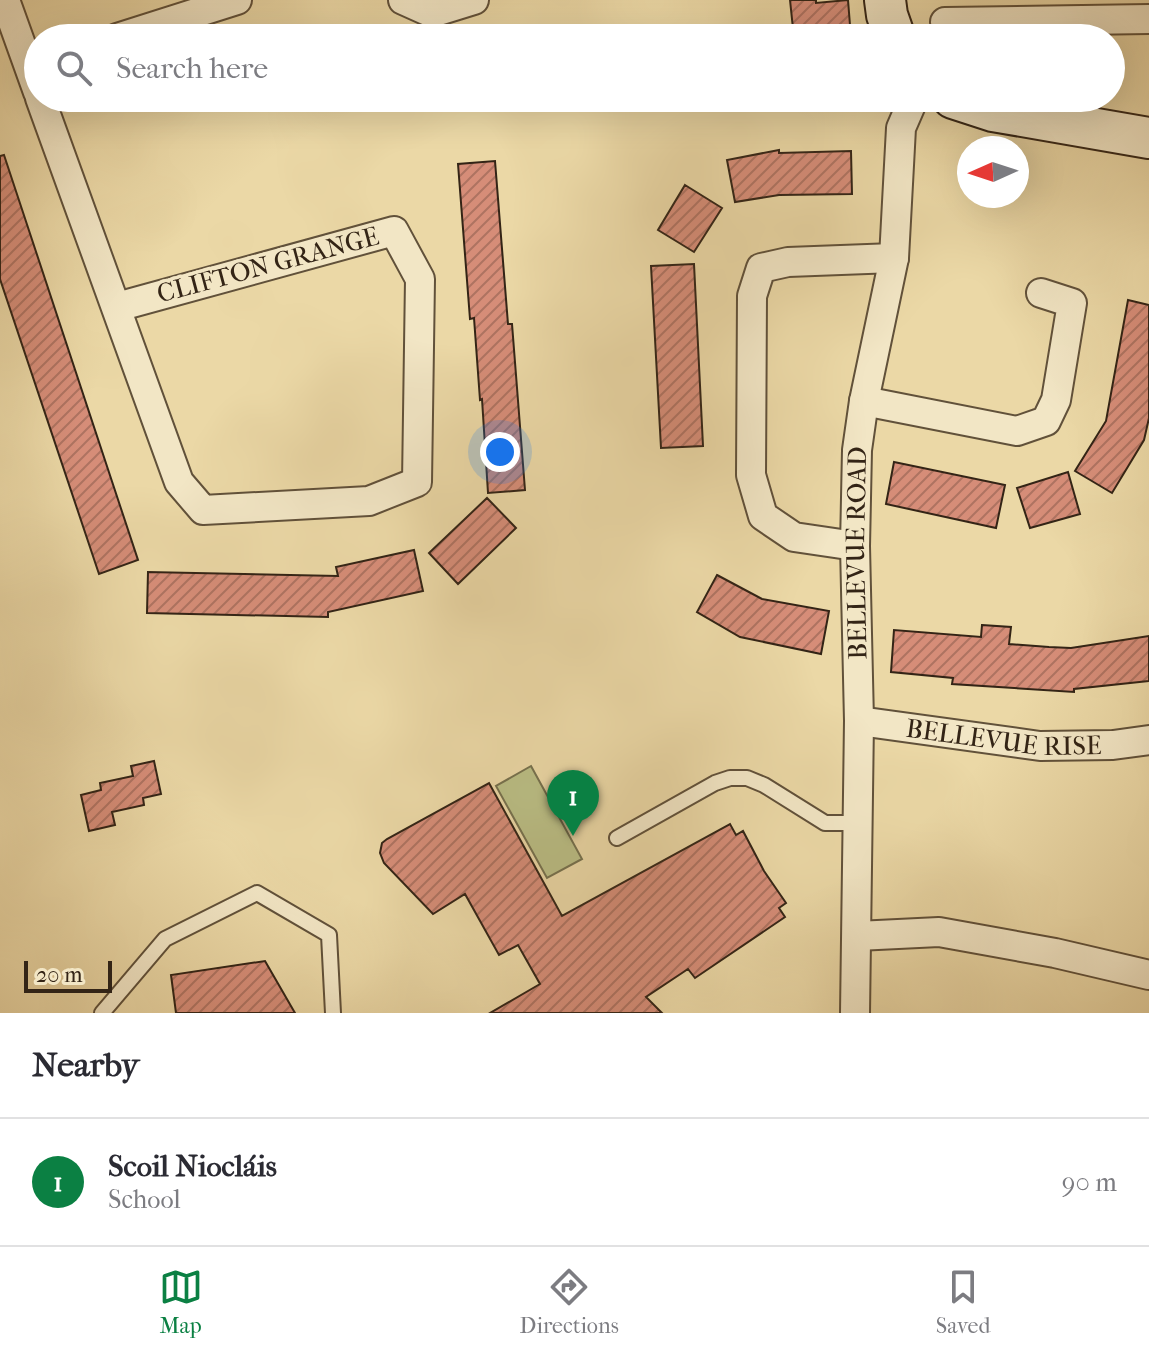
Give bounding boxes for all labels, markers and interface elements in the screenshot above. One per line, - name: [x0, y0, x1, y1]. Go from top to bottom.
- search box: [24, 24, 1125, 112]
- icon: search: [52, 46, 96, 90]
- text: Search here: [116, 51, 268, 86]
- north arrow: [957, 136, 1029, 208]
- street label: CLIFTON GRANGE: [154, 220, 382, 310]
- your location: [480, 432, 520, 472]
- street label: BELLEVUE ROAD: [839, 446, 873, 660]
- street label: BELLEVUE RISE: [904, 712, 1102, 762]
- pin: 1: [547, 770, 599, 836]
- scale bar: [24, 957, 112, 993]
- text: 20 m: [36, 962, 82, 988]
- text: Nearby: [32, 1045, 139, 1085]
- text: Scoil Niocláis: [108, 1149, 277, 1184]
- text: 1: [53, 1167, 63, 1198]
- text: 90 m: [1062, 1167, 1117, 1198]
- text: School: [108, 1184, 181, 1215]
- tab: Map: [159, 1265, 203, 1339]
- tab: Directions: [520, 1265, 619, 1339]
- tab: Saved: [936, 1265, 990, 1339]

